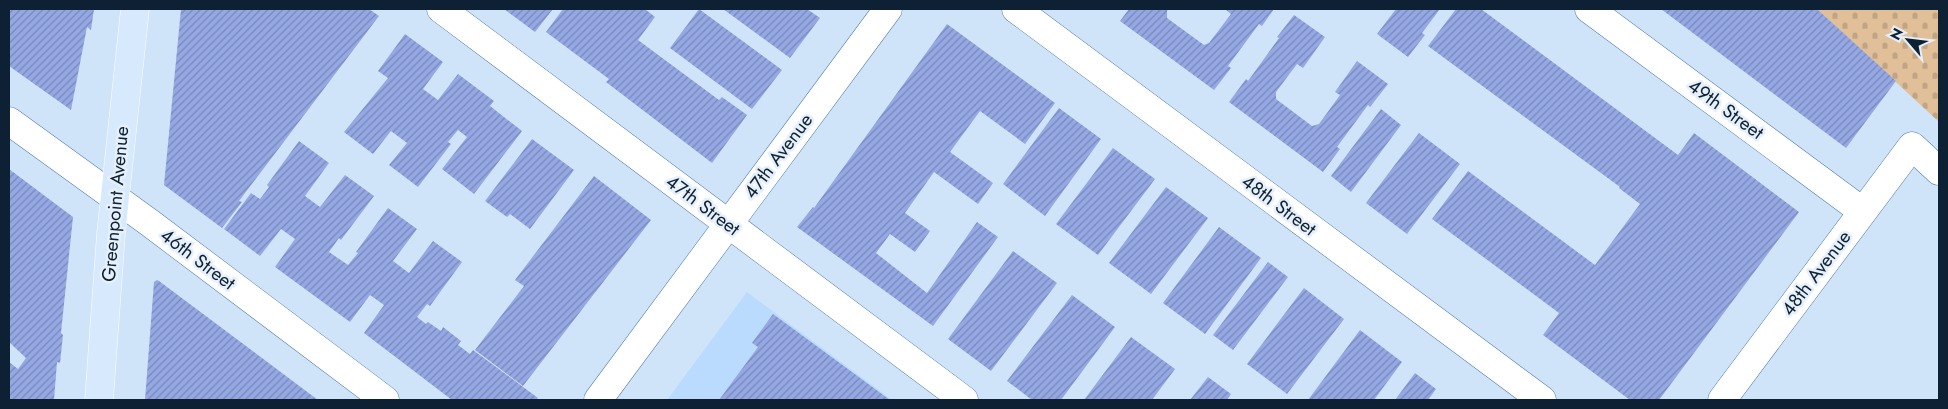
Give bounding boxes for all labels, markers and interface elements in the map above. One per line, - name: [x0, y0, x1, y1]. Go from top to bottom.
- north arrow: [1883, 15, 1933, 65]
- text: N: [1885, 24, 1908, 44]
- street label: 49th Street: [1683, 72, 1770, 146]
- street label: 47th Avenue: [737, 108, 819, 204]
- street label: Greenpoint Avenue: [95, 125, 135, 283]
- street label: 47th Street: [660, 168, 746, 242]
- street label: 48th Street: [1236, 168, 1322, 242]
- street label: 46th Street: [155, 222, 241, 296]
- street label: 48th Avenue: [1775, 224, 1857, 321]

